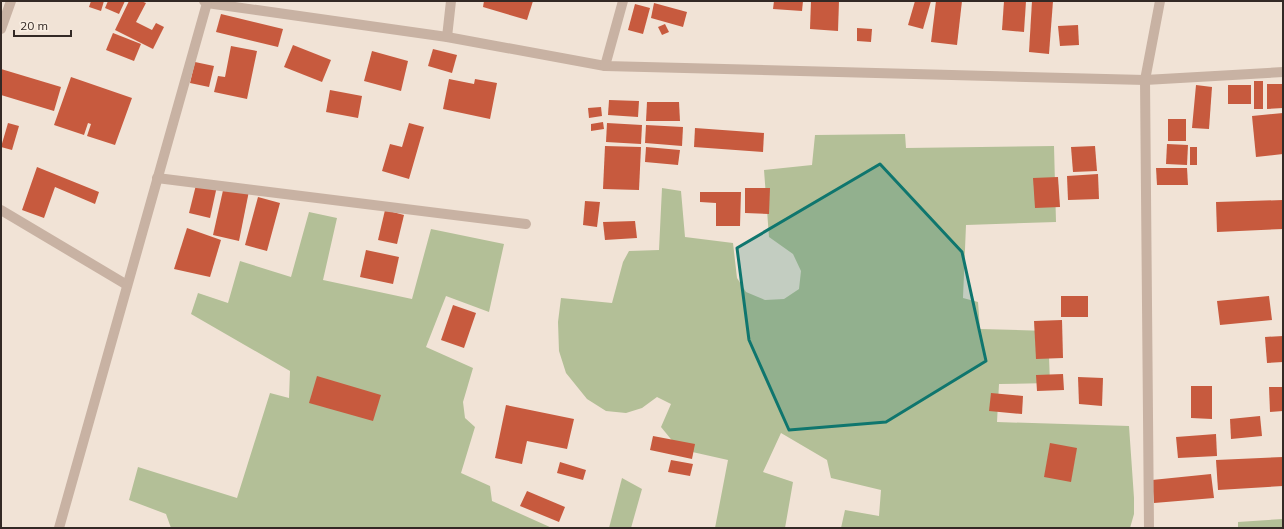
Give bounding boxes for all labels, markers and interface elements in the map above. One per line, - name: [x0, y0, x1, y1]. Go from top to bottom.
- scale bar: [14, 12, 71, 38]
- text: 20 m: [20, 18, 48, 33]

